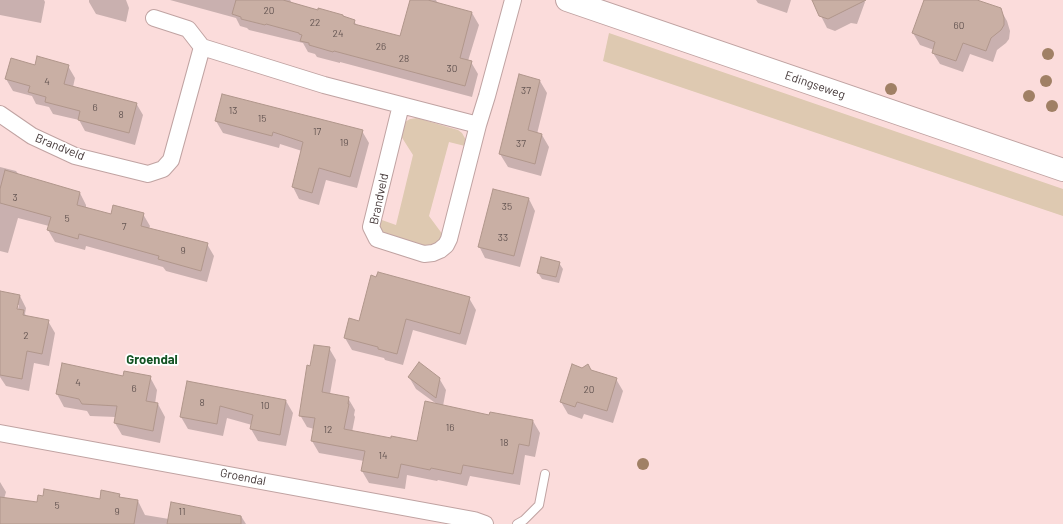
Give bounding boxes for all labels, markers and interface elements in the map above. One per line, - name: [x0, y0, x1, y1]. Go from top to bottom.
- house number: 20: [263, 5, 275, 17]
- house number: 22: [310, 17, 320, 29]
- house number: 60: [954, 20, 964, 32]
- house number: 24: [333, 28, 343, 40]
- house number: 26: [376, 41, 386, 53]
- house number: 28: [399, 53, 409, 65]
- house number: 30: [447, 63, 457, 75]
- street label: Edingseweg: [783, 68, 847, 102]
- house number: 4: [44, 76, 50, 88]
- house number: 37: [521, 85, 531, 97]
- house number: 6: [92, 102, 98, 114]
- house number: 13: [229, 105, 237, 117]
- house number: 8: [118, 109, 124, 121]
- house number: 15: [258, 113, 266, 125]
- house number: 17: [313, 126, 321, 138]
- street label: Brandveld: [33, 131, 87, 163]
- house number: 19: [340, 137, 348, 149]
- house number: 37: [516, 138, 526, 150]
- street label: Brandveld: [367, 172, 391, 226]
- house number: 3: [12, 192, 18, 204]
- house number: 35: [502, 201, 512, 213]
- house number: 5: [64, 213, 70, 225]
- house number: 7: [122, 221, 126, 233]
- house number: 33: [498, 232, 508, 244]
- house number: 9: [180, 245, 186, 257]
- house number: 2: [23, 330, 29, 342]
- district label: Groendal: [126, 352, 178, 368]
- house number: 4: [75, 377, 81, 389]
- house number: 6: [131, 383, 137, 395]
- house number: 20: [583, 384, 595, 396]
- house number: 8: [199, 397, 205, 409]
- house number: 10: [260, 400, 270, 412]
- house number: 16: [446, 422, 454, 434]
- house number: 12: [324, 424, 332, 436]
- house number: 18: [500, 437, 508, 449]
- house number: 14: [378, 450, 388, 462]
- street label: Groendal: [219, 466, 267, 488]
- house number: 5: [54, 500, 60, 512]
- house number: 9: [114, 506, 120, 518]
- house number: 11: [178, 506, 186, 518]

